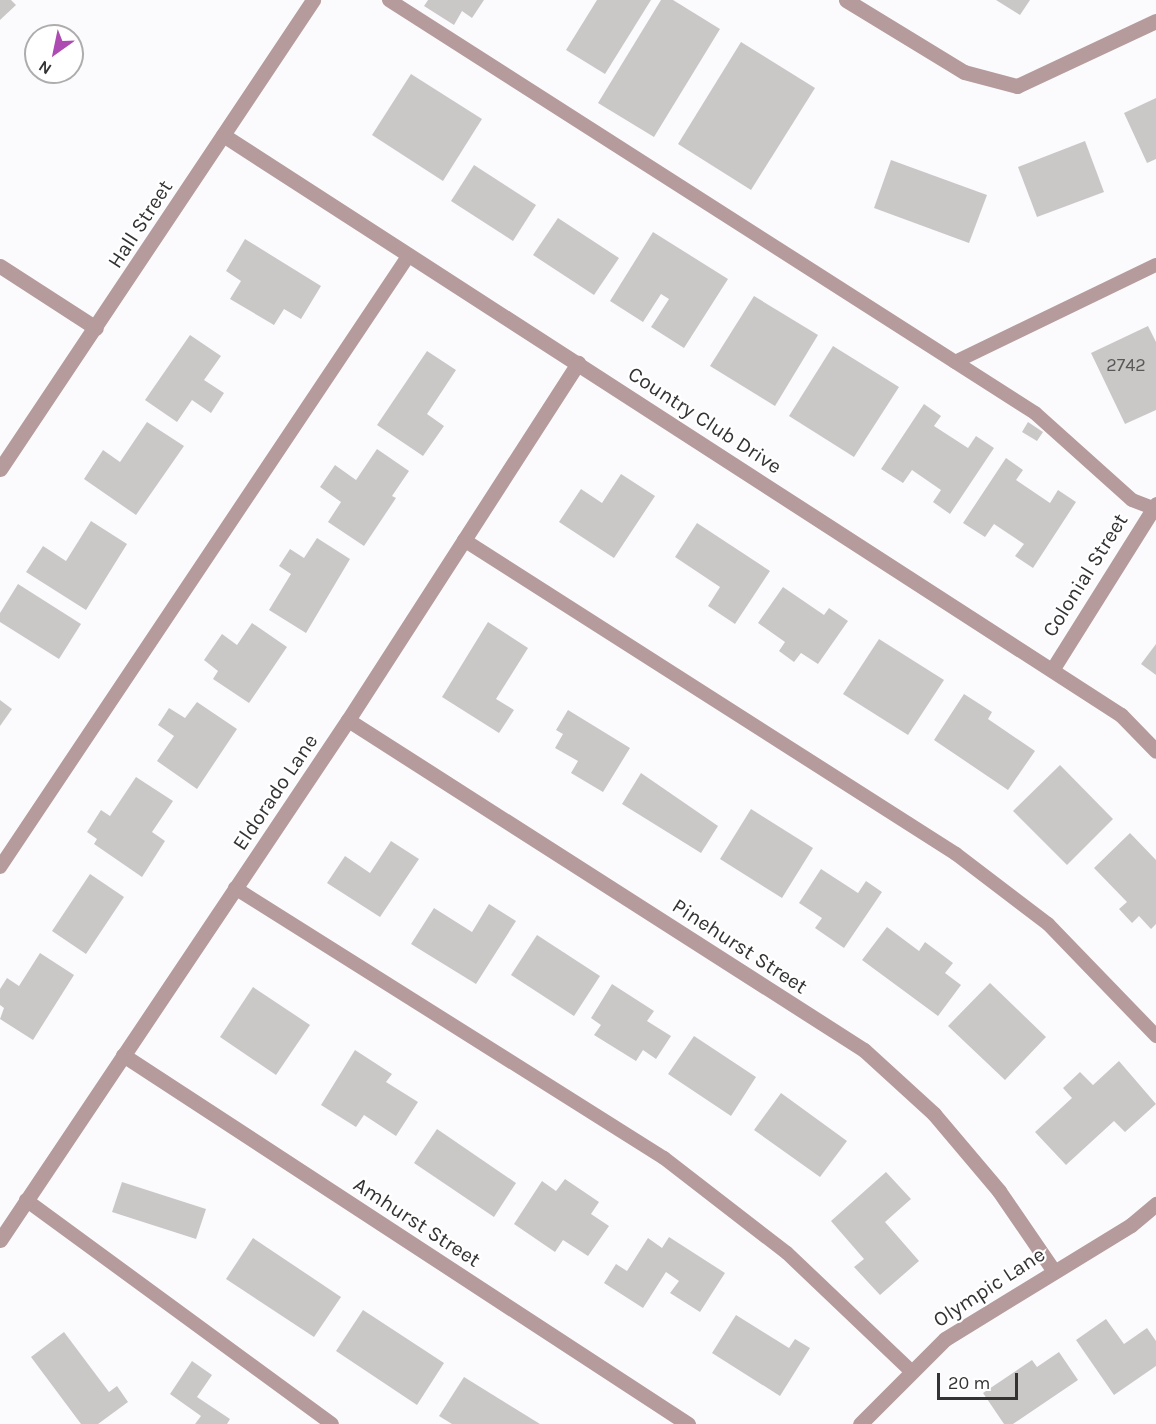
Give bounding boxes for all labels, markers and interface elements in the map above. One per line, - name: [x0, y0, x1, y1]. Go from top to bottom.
- north arrow: [24, 24, 84, 84]
- text: N: [35, 57, 55, 79]
- street label: Hall Street: [102, 175, 178, 273]
- house number: 2742: [1106, 354, 1146, 376]
- street label: Country Club Drive: [624, 361, 786, 479]
- street label: Colonial Street: [1037, 509, 1133, 641]
- street label: Eldorado Lane: [227, 729, 323, 855]
- street label: Pinehurst Street: [668, 893, 812, 999]
- street label: Amhurst Street: [349, 1172, 485, 1272]
- street label: Olympic Lane: [928, 1242, 1050, 1332]
- scale bar: [940, 1361, 1021, 1399]
- text: 20 m: [948, 1372, 990, 1394]

